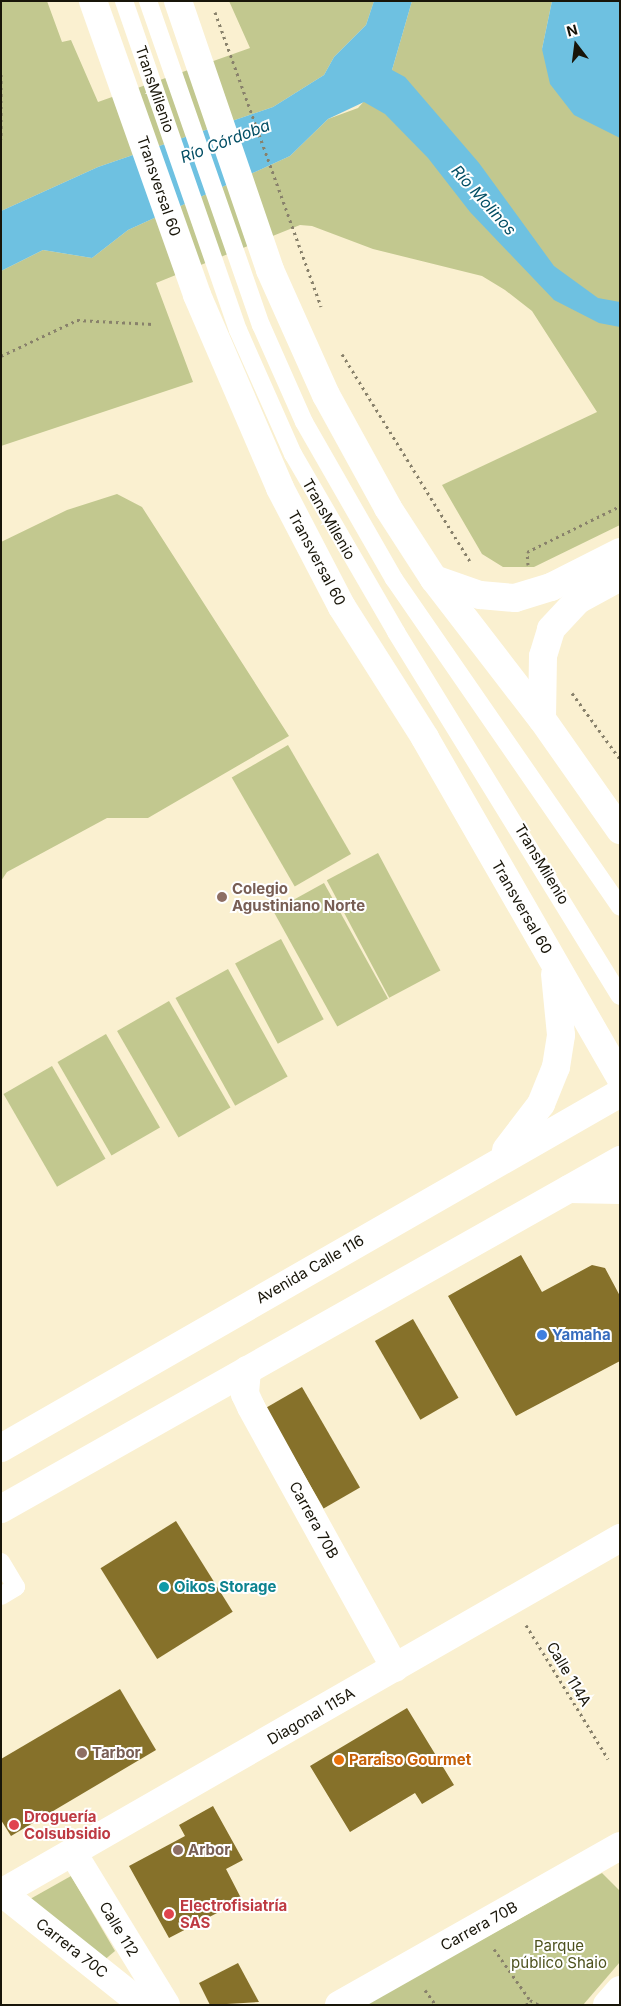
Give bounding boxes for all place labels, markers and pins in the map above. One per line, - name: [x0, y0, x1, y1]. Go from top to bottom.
- place label: Colegio Agustiniano Norte: [232, 879, 365, 914]
- marker: Colegio Agustiniano Norte: [216, 891, 228, 903]
- place label: Yamaha: [552, 1326, 611, 1344]
- marker: Yamaha: [536, 1329, 548, 1341]
- place label: Oikos Storage: [174, 1578, 277, 1596]
- marker: Oikos Storage: [158, 1581, 170, 1593]
- place label: Tarbor: [92, 1744, 141, 1762]
- marker: Tarbor: [76, 1747, 88, 1759]
- place label: Paraiso Gourmet: [349, 1751, 471, 1769]
- marker: Paraiso Gourmet: [333, 1754, 345, 1766]
- place label: Droguería Colsubsidio: [24, 1807, 111, 1842]
- marker: Droguería Colsubsidio: [8, 1819, 20, 1831]
- place label: Arbor: [188, 1841, 230, 1859]
- marker: Arbor: [172, 1844, 184, 1856]
- place label: Electrofisiatría SAS: [180, 1896, 287, 1931]
- marker: Electrofisiatría SAS: [162, 1907, 176, 1921]

